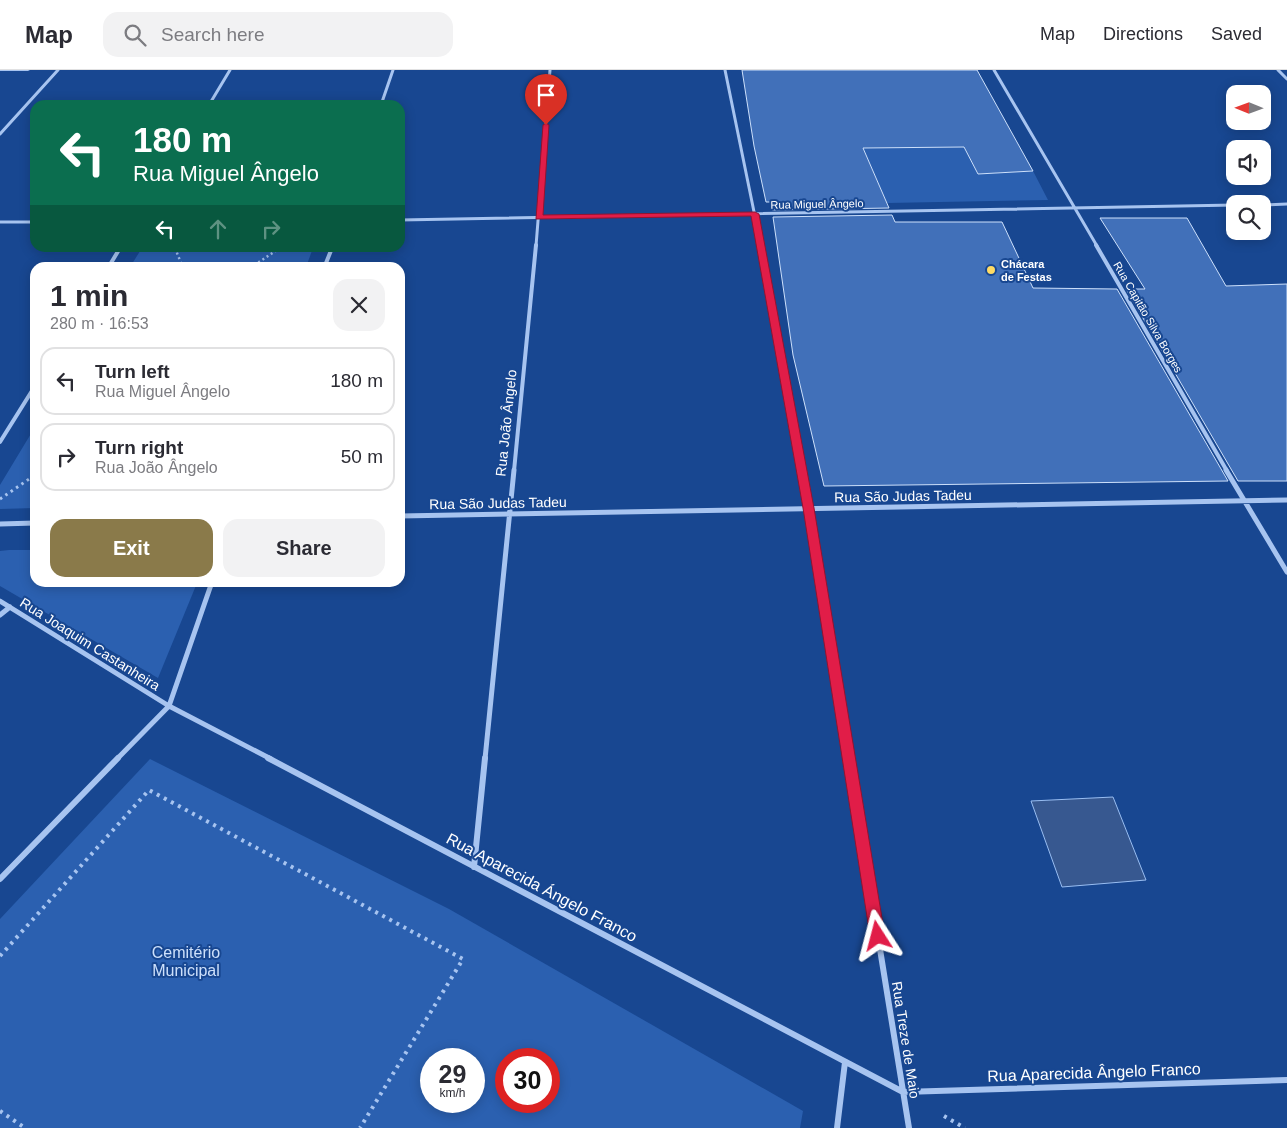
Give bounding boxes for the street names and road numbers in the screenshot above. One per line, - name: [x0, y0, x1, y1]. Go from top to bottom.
- street label: Rua Miguel Ângelo: [770, 197, 864, 211]
- street label: Rua Capitão Silva Borges: [1111, 259, 1185, 375]
- street label: Rua João Ângelo: [492, 369, 520, 477]
- street label: Rua São Judas Tadeu: [834, 487, 972, 505]
- street label: Rua São Judas Tadeu: [429, 494, 567, 512]
- street label: Rua Joaquim Castanheira: [17, 594, 163, 694]
- street label: Rua Aparecida Ángelo Franco: [444, 829, 641, 945]
- street label: Rua Treze de Maio: [889, 980, 923, 1100]
- street label: Rua Aparecida Ângelo Franco: [987, 1059, 1201, 1085]

